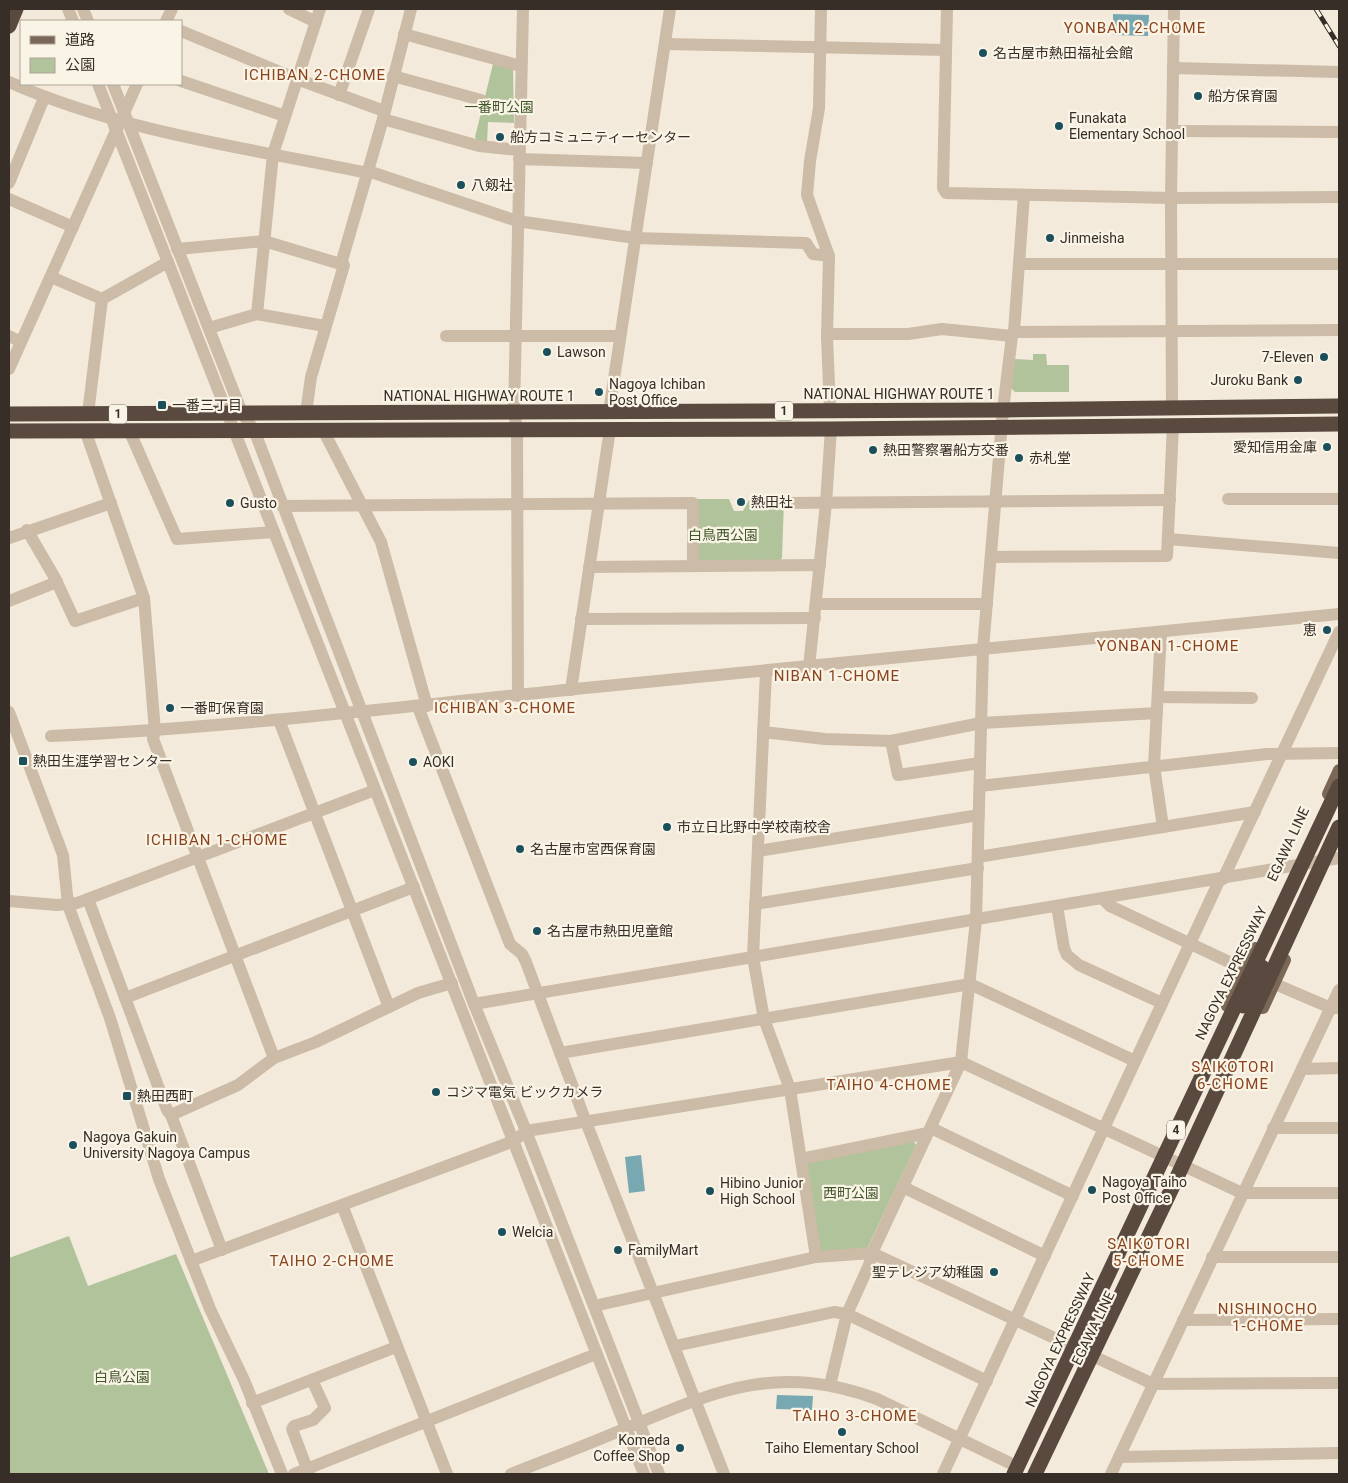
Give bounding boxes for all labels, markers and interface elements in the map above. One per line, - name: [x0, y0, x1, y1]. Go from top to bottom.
- district label: YONBAN 2-CHOME: [1064, 19, 1206, 37]
- legend: [20, 20, 182, 85]
- text: 道路: [65, 31, 95, 49]
- place label: 名古屋市熱田福祉会館: [993, 45, 1133, 61]
- marker: 名古屋市熱田福祉会館: [977, 47, 989, 59]
- text: 公園: [65, 56, 95, 74]
- district label: ICHIBAN 2-CHOME: [244, 66, 386, 84]
- place label: 船方保育園: [1208, 88, 1278, 104]
- marker: 船方保育園: [1192, 90, 1204, 102]
- park label: 一番町公園: [464, 99, 534, 115]
- place label: Funakata Elementary School: [1069, 110, 1185, 142]
- marker: Funakata Elementary School: [1053, 120, 1065, 132]
- place label: 船方コミュニティーセンター: [510, 129, 691, 145]
- marker: 船方コミュニティーセンター: [494, 131, 506, 143]
- place label: 八剱社: [471, 177, 513, 193]
- marker: 八剱社: [455, 179, 467, 191]
- place label: Jinmeisha: [1060, 230, 1125, 246]
- marker: Jinmeisha: [1044, 232, 1056, 244]
- place label: Lawson: [557, 344, 606, 360]
- marker: Lawson: [541, 346, 553, 358]
- place label: 7-Eleven: [1262, 349, 1314, 365]
- marker: 7-Eleven: [1318, 351, 1330, 363]
- place label: Juroku Bank: [1211, 372, 1289, 388]
- marker: Juroku Bank: [1292, 374, 1304, 386]
- place label: Nagoya Ichiban Post Office: [609, 376, 705, 408]
- marker: Nagoya Ichiban Post Office: [593, 386, 605, 398]
- street label: NATIONAL HIGHWAY ROUTE 1: [803, 386, 995, 402]
- street label: NATIONAL HIGHWAY ROUTE 1: [383, 388, 575, 404]
- place label: 一番三丁目: [172, 397, 242, 413]
- marker: 一番三丁目: [156, 399, 168, 411]
- road number: 1: [775, 402, 793, 421]
- road number: 1: [109, 404, 127, 424]
- place label: 愛知信用金庫: [1233, 439, 1317, 455]
- marker: 愛知信用金庫: [1321, 441, 1333, 453]
- place label: 熱田警察署船方交番: [883, 442, 1009, 458]
- marker: 熱田警察署船方交番: [867, 444, 879, 456]
- place label: 赤札堂: [1029, 450, 1071, 466]
- marker: 赤札堂: [1013, 452, 1025, 464]
- place label: 熱田社: [751, 494, 793, 510]
- place label: Gusto: [240, 495, 277, 511]
- marker: 熱田社: [735, 496, 747, 508]
- marker: Gusto: [224, 497, 236, 509]
- park label: 白鳥西公園: [688, 527, 758, 543]
- place label: 恵: [1303, 622, 1317, 638]
- marker: 恵: [1321, 624, 1333, 636]
- district label: YONBAN 1-CHOME: [1097, 637, 1239, 655]
- district label: NIBAN 1-CHOME: [774, 667, 900, 685]
- district label: ICHIBAN 3-CHOME: [434, 699, 576, 717]
- place label: 一番町保育園: [180, 700, 264, 716]
- marker: 一番町保育園: [164, 702, 176, 714]
- place label: 熱田生涯学習センター: [33, 753, 173, 769]
- place label: AOKI: [423, 754, 454, 770]
- marker: 熱田生涯学習センター: [17, 755, 29, 767]
- marker: AOKI: [407, 756, 419, 768]
- street label: EGAWA LINE: [1264, 804, 1312, 884]
- place label: 市立日比野中学校南校舎: [677, 819, 831, 835]
- marker: 市立日比野中学校南校舎: [661, 821, 673, 833]
- district label: ICHIBAN 1-CHOME: [146, 831, 288, 849]
- place label: 名古屋市宮西保育園: [530, 841, 656, 857]
- marker: 名古屋市宮西保育園: [514, 843, 526, 855]
- street label: NAGOYA EXPRESSWAY: [1192, 903, 1270, 1042]
- place label: 名古屋市熱田児童館: [547, 923, 673, 939]
- marker: 名古屋市熱田児童館: [531, 925, 543, 937]
- district label: SAIKOTORI 6-CHOME: [1191, 1058, 1275, 1093]
- district label: TAIHO 4-CHOME: [827, 1076, 951, 1094]
- place label: コジマ電気 ビックカメラ: [446, 1084, 603, 1100]
- marker: コジマ電気 ビックカメラ: [430, 1086, 442, 1098]
- place label: 熱田西町: [137, 1088, 193, 1104]
- marker: 熱田西町: [121, 1090, 133, 1102]
- road number: 4: [1167, 1120, 1185, 1140]
- place label: Nagoya Gakuin University Nagoya Campus: [83, 1129, 250, 1161]
- marker: Nagoya Gakuin University Nagoya Campus: [67, 1139, 79, 1151]
- place label: Nagoya Taiho Post Office: [1102, 1174, 1187, 1206]
- place label: Hibino Junior High School: [720, 1175, 803, 1207]
- marker: Nagoya Taiho Post Office: [1086, 1184, 1098, 1196]
- marker: Hibino Junior High School: [704, 1185, 716, 1197]
- park label: 西町公園: [823, 1185, 879, 1201]
- place label: Welcia: [512, 1224, 553, 1240]
- marker: Welcia: [496, 1226, 508, 1238]
- district label: SAIKOTORI 5-CHOME: [1107, 1235, 1191, 1270]
- place label: FamilyMart: [628, 1242, 699, 1258]
- marker: FamilyMart: [612, 1244, 624, 1256]
- district label: TAIHO 2-CHOME: [270, 1252, 394, 1270]
- place label: 聖テレジア幼稚園: [872, 1264, 984, 1280]
- marker: 聖テレジア幼稚園: [988, 1266, 1000, 1278]
- street label: NAGOYA EXPRESSWAY: [1022, 1270, 1098, 1410]
- street label: EGAWA LINE: [1068, 1288, 1118, 1368]
- district label: NISHINOCHO 1-CHOME: [1218, 1300, 1318, 1335]
- park label: 白鳥公園: [94, 1369, 150, 1385]
- district label: TAIHO 3-CHOME: [793, 1407, 917, 1425]
- marker: Taiho Elementary School: [836, 1426, 848, 1438]
- place label: Komeda Coffee Shop: [593, 1432, 670, 1464]
- place label: Taiho Elementary School: [765, 1440, 919, 1456]
- marker: Komeda Coffee Shop: [674, 1442, 686, 1454]

